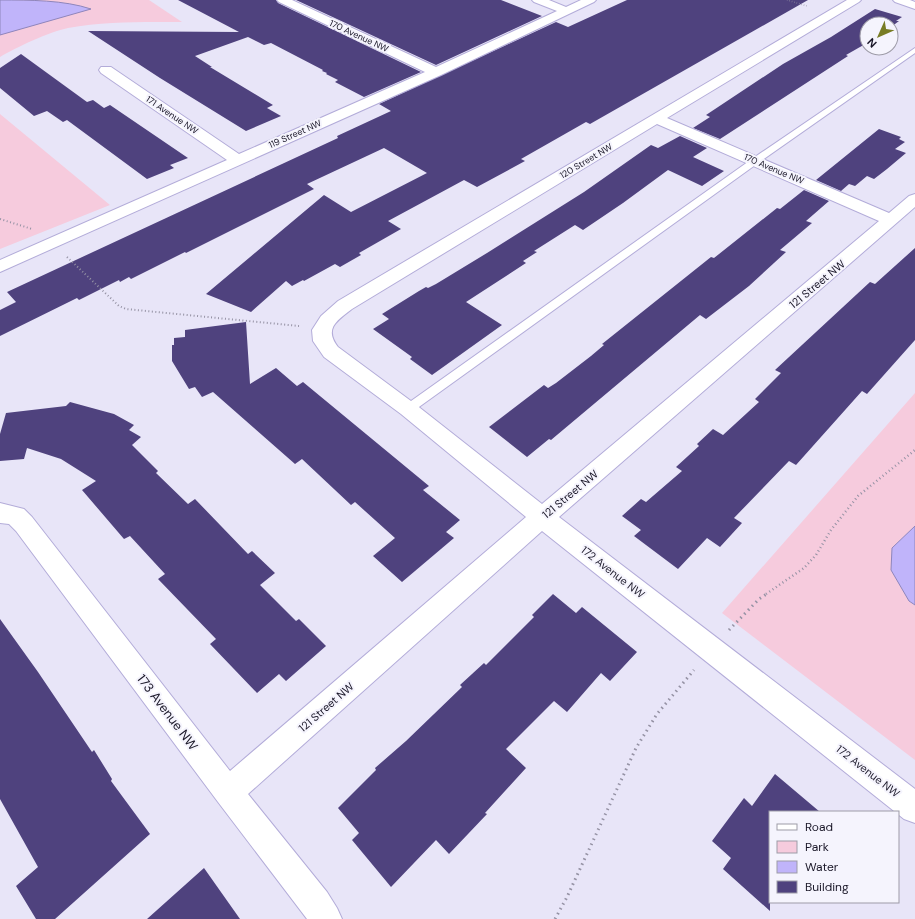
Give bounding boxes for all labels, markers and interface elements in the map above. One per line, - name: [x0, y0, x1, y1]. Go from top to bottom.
- north arrow: [859, 16, 899, 56]
- street label: 170 Avenue NW: [327, 17, 391, 55]
- text: N: [864, 35, 880, 51]
- street label: 171 Avenue NW: [143, 93, 201, 137]
- street label: 119 Street NW: [267, 117, 324, 151]
- street label: 120 Street NW: [557, 140, 615, 181]
- street label: 170 Avenue NW: [742, 151, 806, 187]
- street label: 121 Street NW: [786, 256, 848, 311]
- street label: 121 Street NW: [539, 466, 601, 521]
- street label: 172 Avenue NW: [578, 543, 648, 601]
- street label: 173 Avenue NW: [133, 671, 202, 754]
- street label: 121 Street NW: [296, 679, 357, 735]
- street label: 172 Avenue NW: [833, 742, 903, 800]
- legend: [769, 811, 899, 903]
- text: Road: [805, 819, 833, 835]
- text: Park: [805, 839, 829, 855]
- text: Water: [805, 859, 839, 875]
- text: Building: [805, 879, 849, 895]

